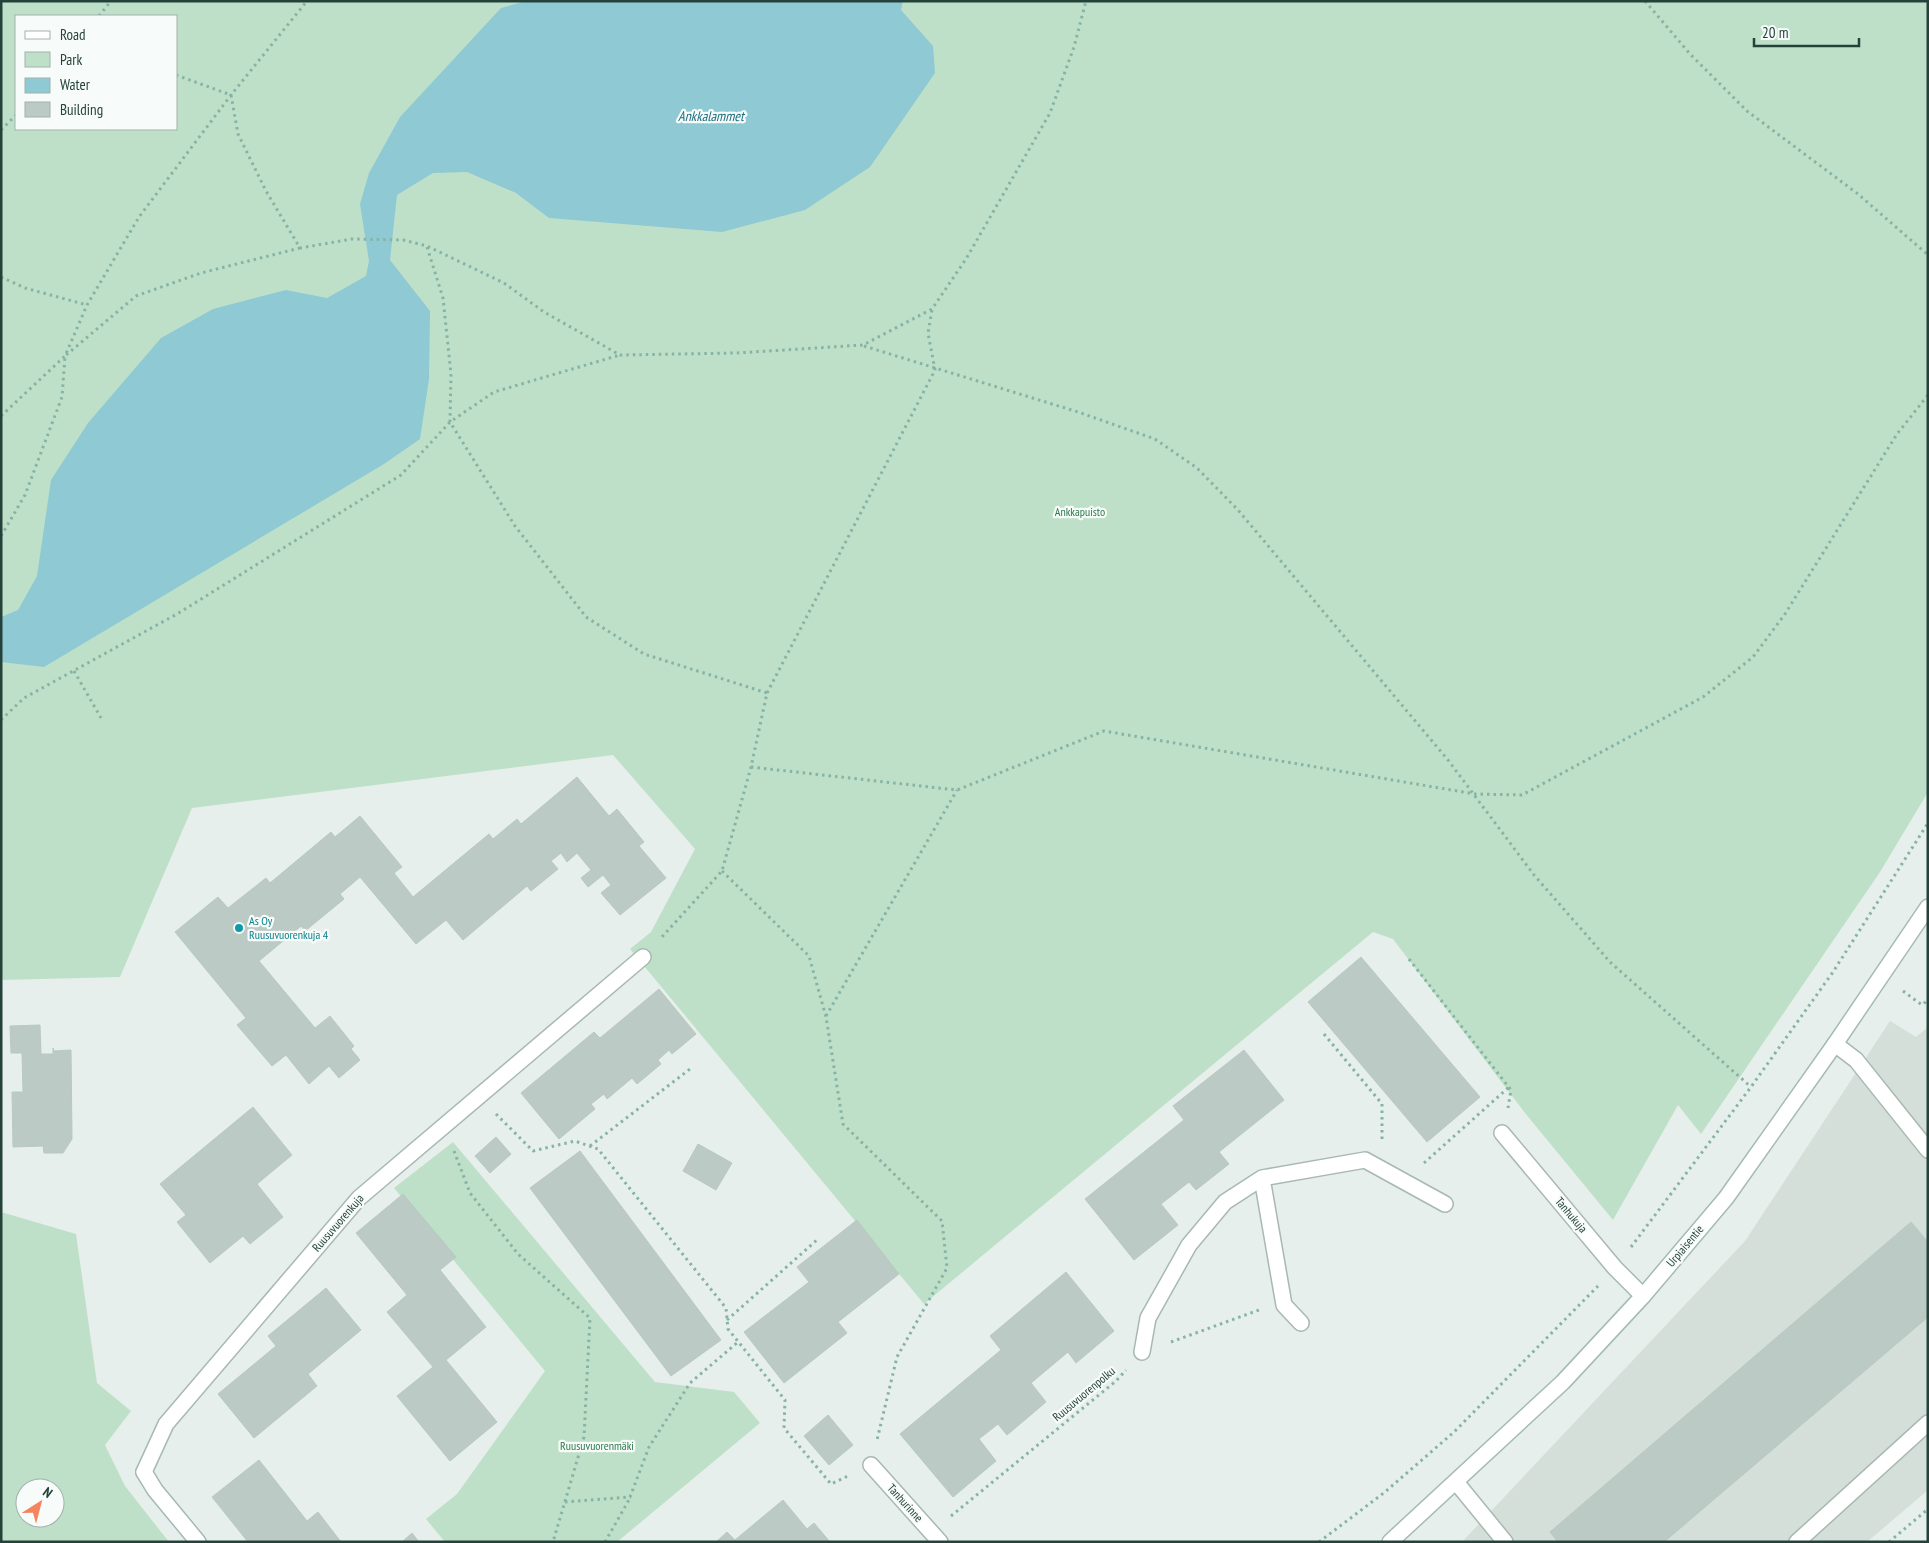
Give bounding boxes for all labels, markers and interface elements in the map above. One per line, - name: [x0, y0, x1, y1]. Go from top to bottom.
- legend: [15, 15, 178, 130]
- scale bar: [1754, 15, 1859, 47]
- text: 20 m: [1762, 23, 1788, 42]
- text: Road: [60, 25, 86, 44]
- text: Park: [60, 50, 82, 69]
- text: Water: [60, 75, 91, 94]
- text: Building: [60, 100, 103, 119]
- water label: Ankkalammet: [678, 107, 746, 125]
- park label: Ankkapuisto: [1055, 504, 1105, 519]
- place label: As Oy Ruusuvuorenkuja 4: [249, 913, 329, 942]
- marker: As Oy Ruusuvuorenkuja 4: [233, 922, 245, 934]
- street label: Ruusuvuorenkuja: [309, 1191, 367, 1254]
- street label: Tanhukuja: [1552, 1194, 1591, 1236]
- street label: Urpiaisentie: [1663, 1222, 1706, 1270]
- street label: Ruusuvuorenpolku: [1049, 1363, 1118, 1424]
- park label: Ruusuvuorenmäki: [560, 1438, 634, 1453]
- north arrow: [15, 1478, 65, 1528]
- street label: Tanhurinne: [884, 1480, 926, 1525]
- text: N: [39, 1483, 56, 1502]

